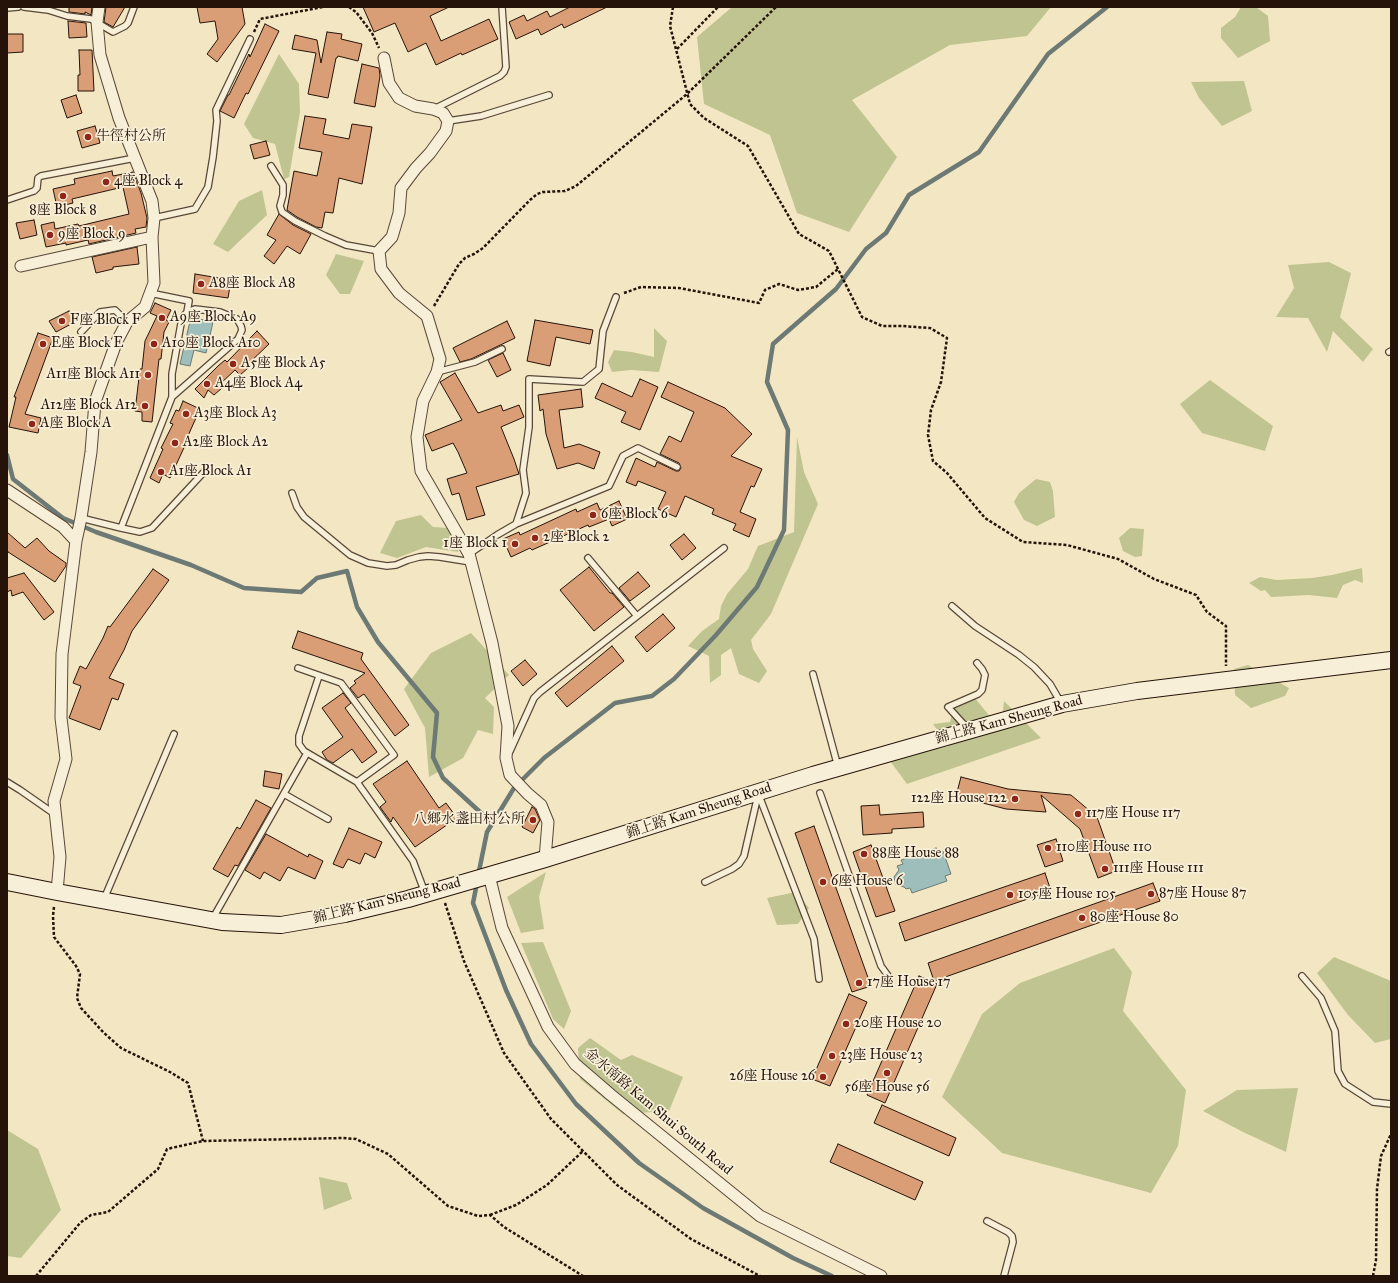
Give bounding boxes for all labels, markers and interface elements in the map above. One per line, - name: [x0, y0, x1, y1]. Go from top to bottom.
- place label: 牛徑村公所: [96, 129, 166, 145]
- marker: 牛徑村公所: [83, 132, 93, 142]
- place label: 4座 Block 4: [114, 174, 182, 190]
- marker: 4座 Block 4: [101, 177, 111, 187]
- marker: 8座 Block 8: [58, 191, 68, 201]
- place label: 8座 Block 8: [29, 203, 97, 219]
- place label: 9座 Block 9: [58, 227, 126, 243]
- marker: 9座 Block 9: [45, 230, 55, 240]
- place label: A8座 Block A8: [209, 276, 295, 292]
- marker: A8座 Block A8: [196, 279, 206, 289]
- place label: A9座 Block A9: [170, 310, 256, 326]
- place label: F座 Block F: [70, 313, 141, 329]
- marker: A9座 Block A9: [157, 313, 167, 323]
- marker: F座 Block F: [57, 316, 67, 326]
- place label: E座 Block E: [51, 336, 124, 352]
- place label: A10座 Block A10: [162, 336, 261, 352]
- marker: E座 Block E: [38, 339, 48, 349]
- marker: A10座 Block A10: [149, 339, 159, 349]
- place label: A5座 Block A5: [241, 356, 325, 372]
- marker: A5座 Block A5: [228, 359, 238, 369]
- place label: A11座 Block A11: [46, 367, 140, 383]
- marker: A11座 Block A11: [143, 370, 153, 380]
- place label: A4座 Block A4: [215, 376, 302, 392]
- marker: A4座 Block A4: [202, 379, 212, 389]
- place label: A12座 Block A12: [41, 398, 137, 414]
- marker: A12座 Block A12: [140, 401, 150, 411]
- place label: A3座 Block A3: [194, 406, 277, 422]
- marker: A3座 Block A3: [181, 409, 191, 419]
- place label: A座 Block A: [40, 416, 111, 432]
- marker: A座 Block A: [27, 419, 37, 429]
- place label: A2座 Block A2: [183, 435, 268, 451]
- marker: A2座 Block A2: [170, 438, 180, 448]
- place label: A1座 Block A1: [169, 464, 251, 480]
- marker: A1座 Block A1: [156, 467, 166, 477]
- place label: 6座 Block 6: [601, 507, 668, 523]
- marker: 6座 Block 6: [588, 510, 598, 520]
- place label: 2座 Block 2: [543, 530, 609, 546]
- marker: 2座 Block 2: [530, 533, 540, 543]
- place label: 1座 Block 1: [443, 536, 507, 552]
- marker: 1座 Block 1: [510, 539, 520, 549]
- street label: 錦上路 Kam Sheung Road: [934, 692, 1084, 748]
- street label: 錦上路 Kam Sheung Road: [624, 780, 774, 842]
- place label: 122座 House 122: [911, 791, 1007, 807]
- marker: 122座 House 122: [1010, 794, 1020, 804]
- place label: 117座 House 117: [1086, 806, 1181, 822]
- marker: 117座 House 117: [1073, 809, 1083, 819]
- place label: 八鄉水盞田村公所: [413, 812, 525, 828]
- marker: 八鄉水盞田村公所: [528, 815, 538, 825]
- place label: 110座 House 110: [1056, 840, 1152, 856]
- marker: 110座 House 110: [1043, 843, 1053, 853]
- place label: 88座 House 88: [872, 846, 959, 862]
- marker: 88座 House 88: [859, 849, 869, 859]
- place label: 111座 House 111: [1113, 861, 1204, 877]
- marker: 111座 House 111: [1100, 864, 1110, 874]
- place label: 6座 House 6: [831, 874, 903, 890]
- street label: 錦上路 Kam Sheung Road: [311, 875, 463, 927]
- marker: 6座 House 6: [818, 877, 828, 887]
- place label: 87座 House 87: [1159, 886, 1246, 902]
- place label: 105座 House 105: [1018, 887, 1116, 903]
- marker: 87座 House 87: [1146, 889, 1156, 899]
- marker: 105座 House 105: [1005, 890, 1015, 900]
- place label: 80座 House 80: [1090, 910, 1179, 926]
- marker: 80座 House 80: [1077, 913, 1087, 923]
- place label: 17座 House 17: [867, 975, 951, 991]
- marker: 17座 House 17: [854, 978, 864, 988]
- place label: 20座 House 20: [854, 1016, 942, 1032]
- marker: 20座 House 20: [841, 1019, 851, 1029]
- street label: 金水南路 Kam Shui South Road: [581, 1045, 735, 1179]
- place label: 23座 House 23: [840, 1048, 923, 1064]
- marker: 23座 House 23: [827, 1051, 837, 1061]
- marker: 56座 House 56: [882, 1068, 892, 1078]
- place label: 26座 House 26: [729, 1069, 815, 1085]
- marker: 26座 House 26: [818, 1072, 828, 1082]
- place label: 56座 House 56: [845, 1080, 929, 1096]

